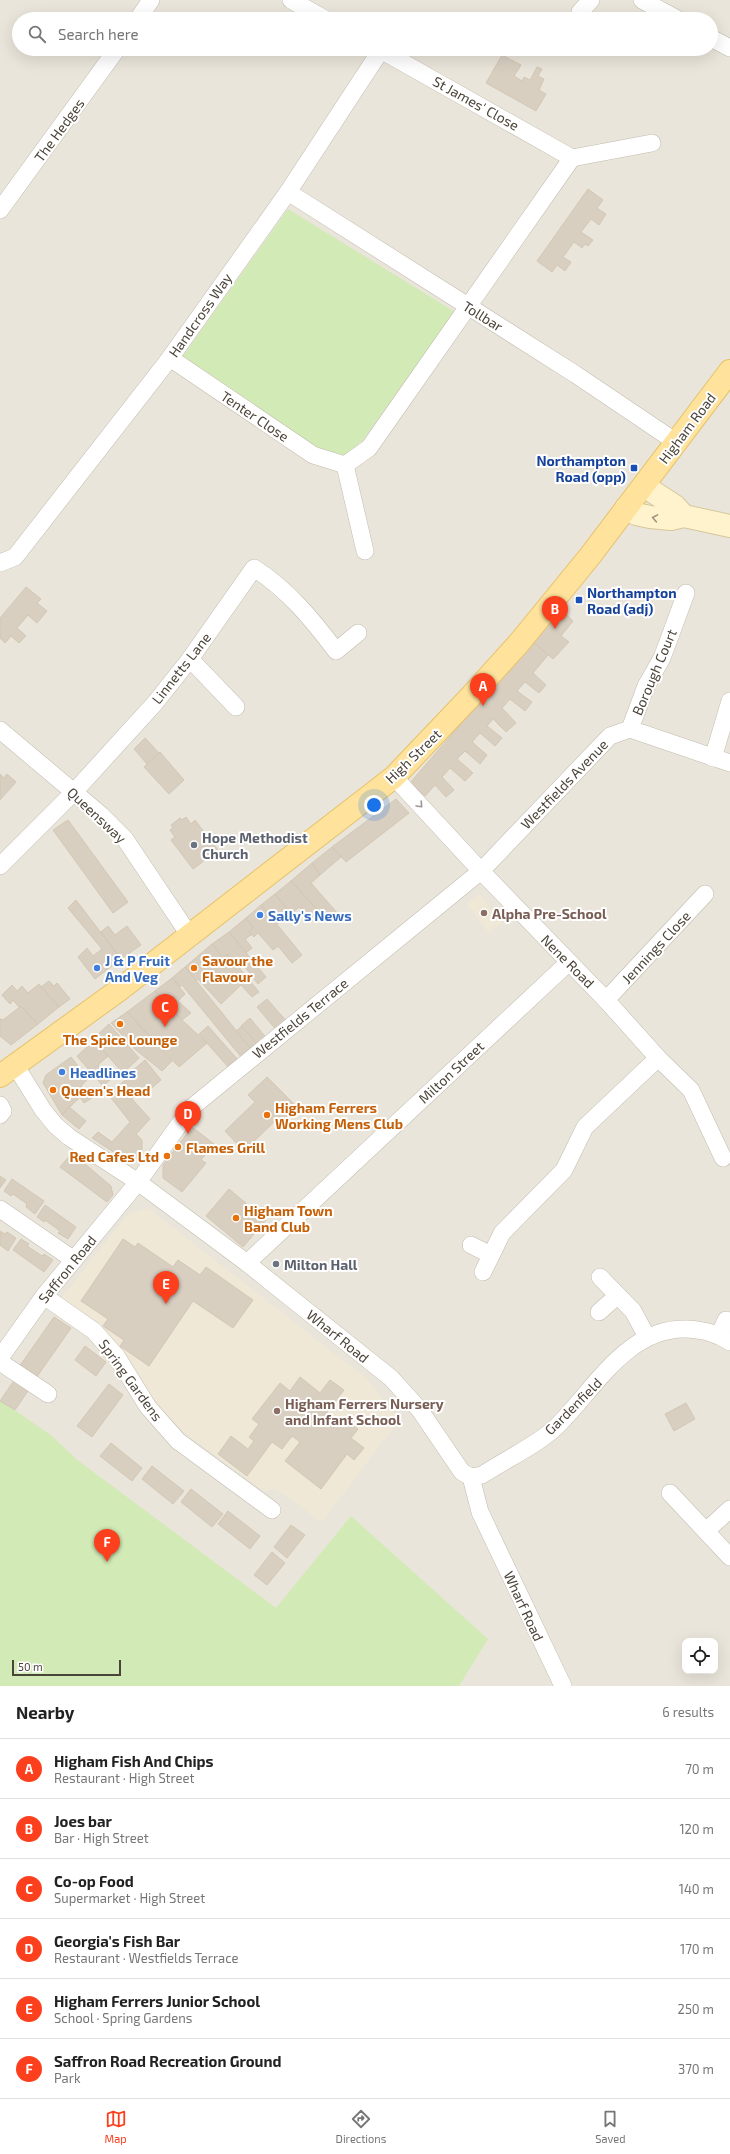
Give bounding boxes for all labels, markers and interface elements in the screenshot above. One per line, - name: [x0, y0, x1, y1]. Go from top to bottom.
- search box: [12, 12, 718, 56]
- icon: search: [26, 23, 48, 45]
- text: Search here: [58, 25, 139, 43]
- street label: St James' Close: [430, 72, 522, 134]
- street label: The Hedges: [30, 95, 88, 165]
- street label: Handcross Way: [165, 269, 236, 360]
- street label: Tollbar: [460, 297, 507, 335]
- street label: Tenter Close: [218, 387, 292, 445]
- street label: Higham Road: [655, 389, 719, 467]
- place label: Northampton Road (opp): [536, 452, 626, 485]
- marker: Northampton Road (opp): [629, 463, 639, 473]
- one-way arrow: [652, 514, 658, 523]
- place label: Northampton Road (adj): [587, 584, 677, 617]
- marker: Northampton Road (adj): [574, 595, 584, 605]
- pin: B: [542, 596, 568, 629]
- street label: Borough Court: [628, 626, 680, 718]
- street label: Linnetts Lane: [148, 629, 214, 707]
- pin: A: [470, 673, 496, 706]
- street label: High Street: [382, 725, 444, 787]
- street label: Westfields Avenue: [517, 736, 611, 832]
- street label: Queensway: [64, 783, 130, 847]
- your location: [364, 795, 384, 815]
- one-way arrow: [416, 801, 423, 808]
- place label: Hope Methodist Church: [202, 829, 308, 862]
- marker: Hope Methodist Church: [189, 840, 199, 850]
- place label: Alpha Pre-School: [492, 905, 607, 922]
- place label: Sally's News: [268, 907, 352, 924]
- street label: Jennings Close: [618, 907, 694, 987]
- marker: Alpha Pre-School: [479, 908, 489, 918]
- marker: Sally's News: [255, 910, 265, 920]
- street label: Nene Road: [538, 931, 598, 991]
- place label: J & P Fruit And Veg: [105, 952, 170, 985]
- place label: Savour the Flavour: [202, 952, 273, 985]
- marker: J & P Fruit And Veg: [92, 963, 102, 973]
- marker: Savour the Flavour: [189, 963, 199, 973]
- street label: Westfields Terrace: [249, 974, 351, 1062]
- pin: C: [152, 994, 178, 1027]
- marker: The Spice Lounge: [115, 1019, 125, 1029]
- place label: The Spice Lounge: [63, 1031, 177, 1048]
- street label: Milton Street: [415, 1037, 487, 1107]
- place label: Headlines: [70, 1064, 136, 1081]
- marker: Headlines: [57, 1067, 67, 1077]
- place label: Queen's Head: [61, 1082, 150, 1100]
- marker: Queen's Head: [48, 1085, 58, 1095]
- place label: Higham Ferrers Working Mens Club: [275, 1099, 403, 1132]
- pin: D: [175, 1101, 201, 1134]
- marker: Higham Ferrers Working Mens Club: [262, 1110, 272, 1120]
- place label: Flames Grill: [186, 1139, 266, 1156]
- marker: Flames Grill: [173, 1142, 183, 1152]
- place label: Red Cafes Ltd: [69, 1148, 159, 1165]
- marker: Red Cafes Ltd: [162, 1151, 172, 1161]
- place label: Higham Town Band Club: [244, 1202, 333, 1235]
- marker: Higham Town Band Club: [231, 1213, 241, 1223]
- street label: Saffron Road: [34, 1232, 100, 1306]
- place label: Milton Hall: [284, 1256, 358, 1273]
- marker: Milton Hall: [271, 1259, 281, 1269]
- pin: E: [153, 1271, 179, 1304]
- street label: Wharf Road: [303, 1306, 373, 1366]
- street label: Spring Gardens: [96, 1336, 166, 1424]
- street label: Gardenfield: [541, 1374, 605, 1438]
- place label: Higham Ferrers Nursery and Infant School: [285, 1395, 444, 1428]
- marker: Higham Ferrers Nursery and Infant School: [272, 1406, 282, 1416]
- pin: F: [94, 1529, 120, 1562]
- street label: Wharf Road: [500, 1568, 548, 1644]
- map controls: [682, 1638, 718, 1674]
- button: locate: [682, 1638, 718, 1674]
- scale bar: [12, 1658, 121, 1677]
- text: 50 m: [18, 1660, 43, 1673]
- text: Nearby: [16, 1702, 74, 1722]
- text: 6 results: [662, 1704, 714, 1720]
- text: Higham Fish And Chips: [54, 1752, 214, 1770]
- text: A: [25, 1761, 33, 1777]
- text: 70 m: [685, 1761, 714, 1777]
- text: Restaurant · High Street: [54, 1770, 195, 1786]
- text: Joes bar: [54, 1812, 112, 1830]
- text: B: [25, 1821, 33, 1837]
- text: 120 m: [679, 1821, 714, 1837]
- text: Bar · High Street: [54, 1830, 149, 1846]
- text: Co-op Food: [54, 1872, 134, 1890]
- text: C: [25, 1881, 33, 1897]
- text: 140 m: [679, 1881, 714, 1897]
- text: Supermarket · High Street: [54, 1890, 205, 1906]
- text: Georgia's Fish Bar: [54, 1932, 180, 1950]
- text: D: [25, 1941, 33, 1957]
- text: 170 m: [680, 1941, 714, 1957]
- text: Restaurant · Westfields Terrace: [54, 1950, 238, 1966]
- text: Higham Ferrers Junior School: [54, 1992, 260, 2010]
- text: E: [25, 2001, 33, 2017]
- text: 250 m: [678, 2001, 714, 2017]
- text: School · Spring Gardens: [54, 2010, 192, 2026]
- text: Saffron Road Recreation Ground: [54, 2052, 281, 2070]
- text: F: [25, 2061, 33, 2077]
- text: 370 m: [678, 2061, 714, 2077]
- text: Park: [54, 2070, 81, 2086]
- tab: Map: [105, 2108, 127, 2145]
- tab: Directions: [336, 2108, 386, 2145]
- tab: Saved: [595, 2108, 626, 2145]

